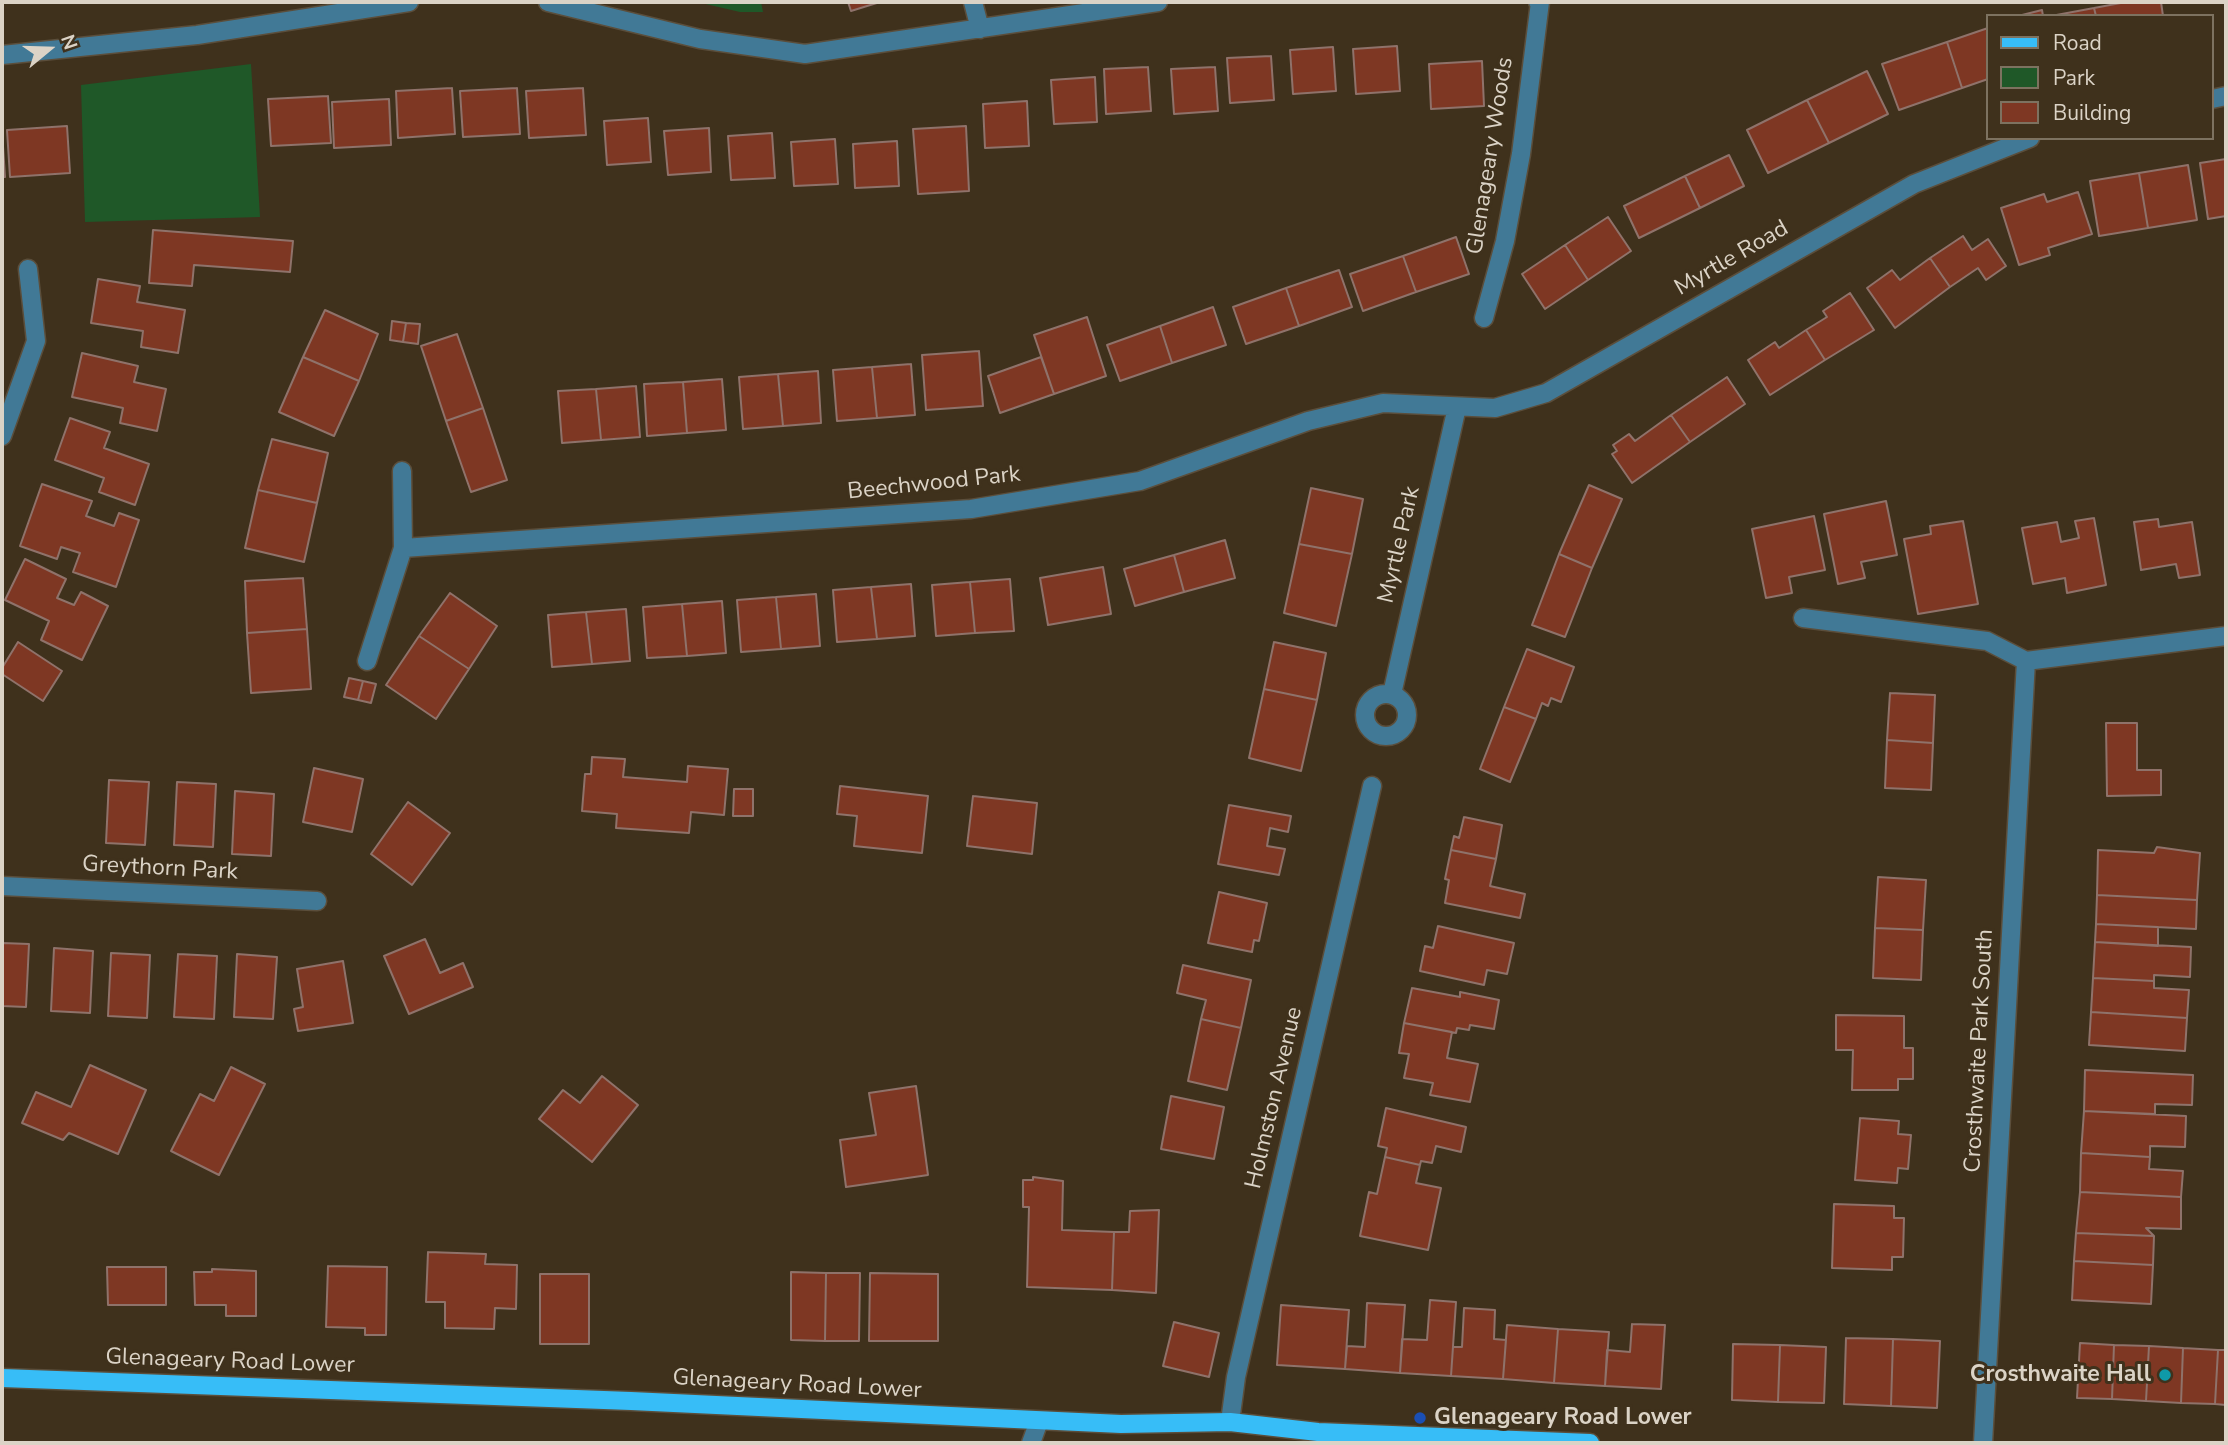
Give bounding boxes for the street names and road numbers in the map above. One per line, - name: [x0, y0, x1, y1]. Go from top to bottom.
- street label: Glenageary Woods: [1462, 55, 1520, 257]
- street label: Myrtle Road: [1670, 215, 1794, 303]
- street label: Beechwood Park: [846, 461, 1022, 507]
- street label: Myrtle Park: [1373, 484, 1427, 606]
- street label: Greythorn Park: [81, 851, 239, 887]
- street label: Crosthwaite Park South: [1960, 929, 2000, 1173]
- street label: Holmston Avenue: [1241, 1004, 1309, 1192]
- street label: Glenageary Road Lower: [105, 1344, 355, 1380]
- street label: Glenageary Road Lower: [672, 1365, 922, 1405]

